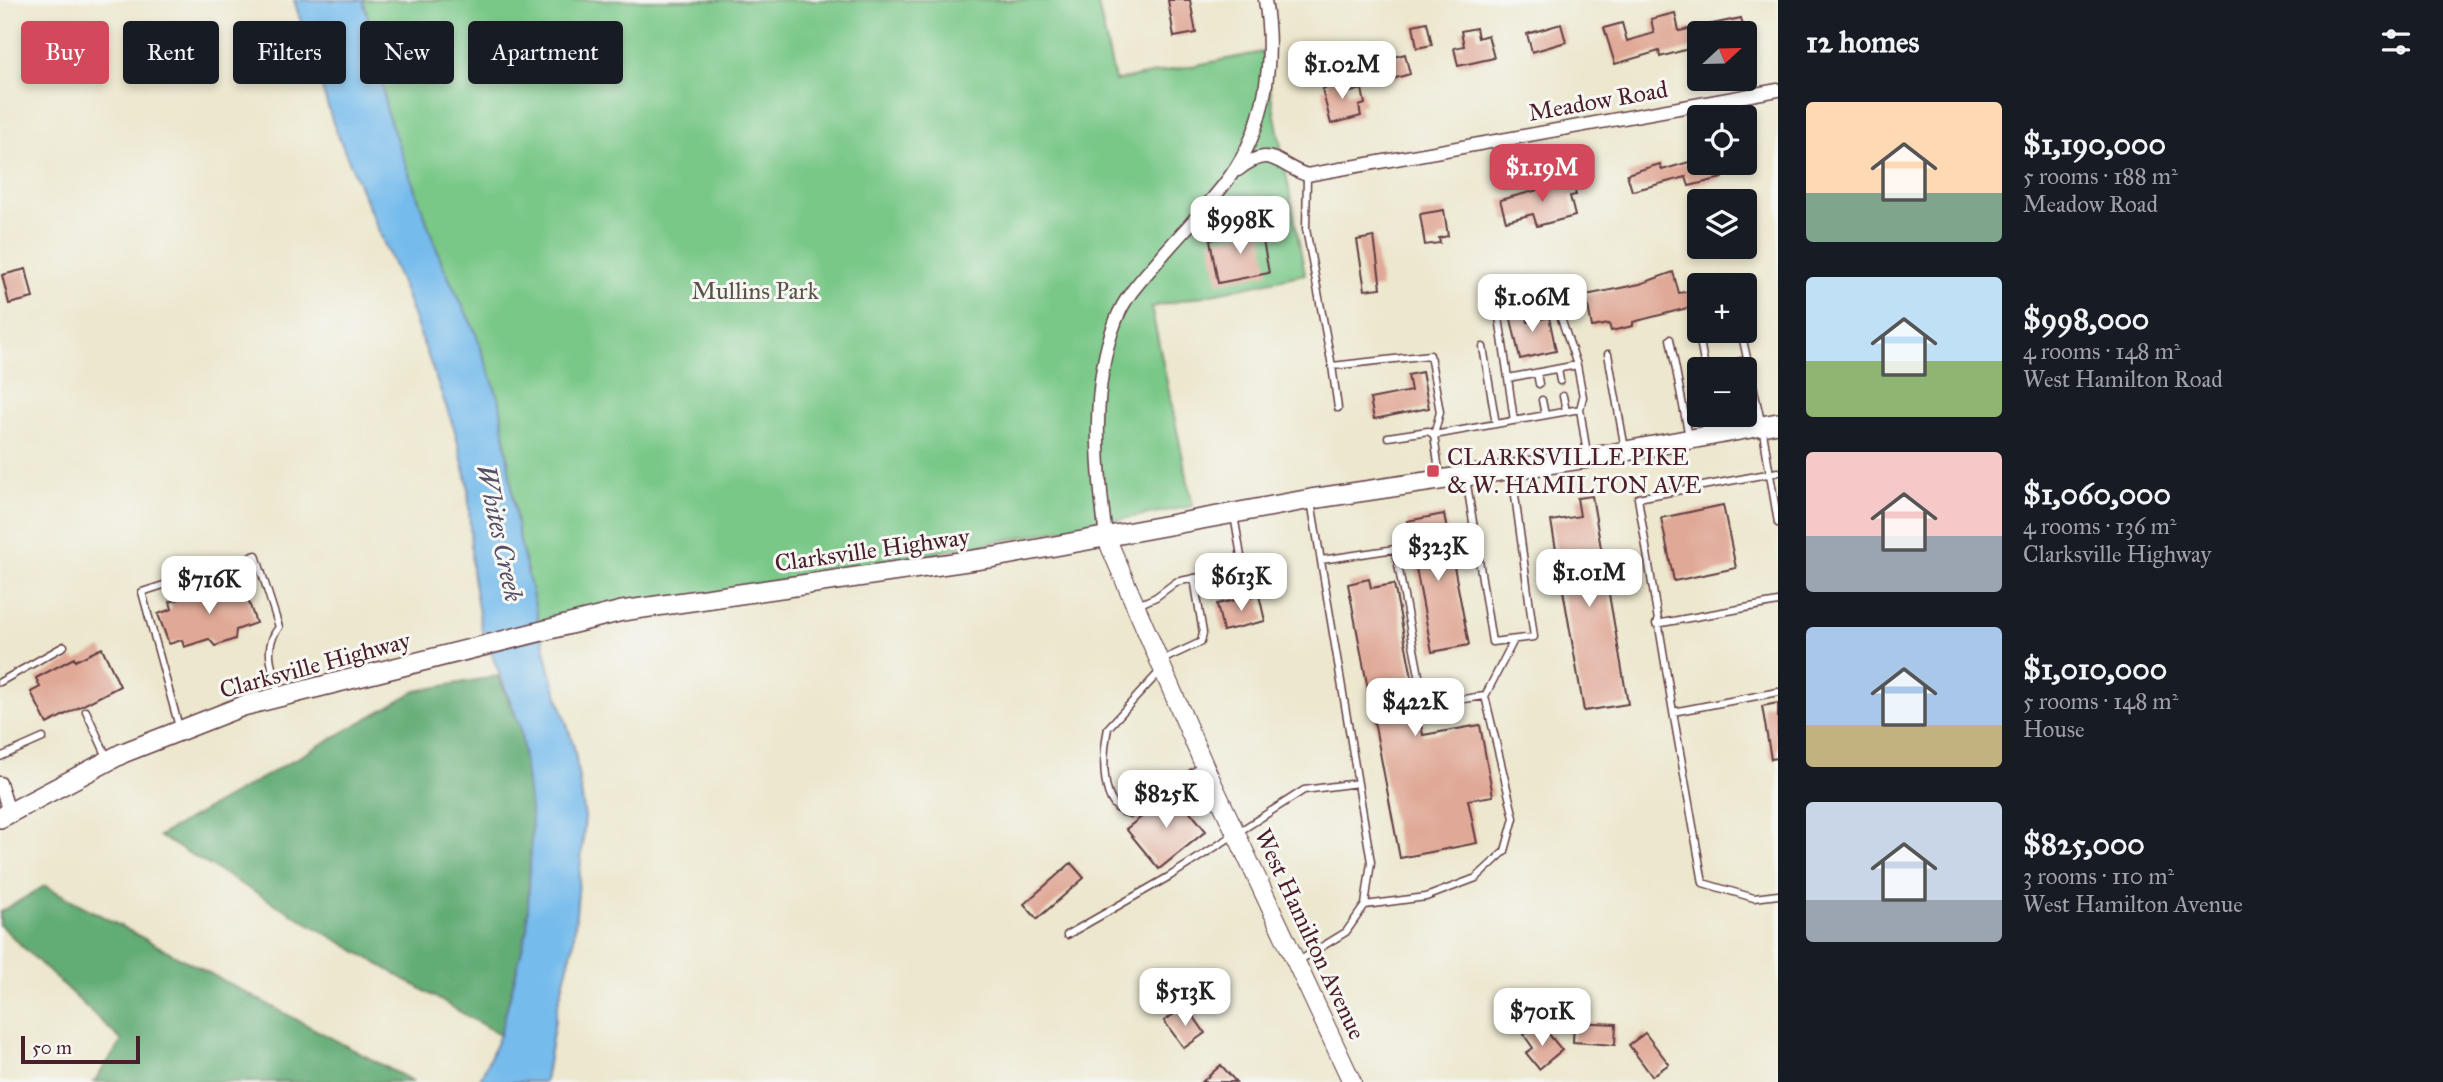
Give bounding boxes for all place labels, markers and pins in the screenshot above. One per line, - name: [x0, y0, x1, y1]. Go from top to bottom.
- pin: $1.02M: [1285, 42, 1399, 101]
- pin: $1.19M: [1485, 144, 1599, 204]
- pin: $998K: [1191, 196, 1289, 256]
- pin: $1.06M: [1475, 274, 1589, 334]
- place label: CLARKSVILLE PIKE & W. HAMILTON AVE: [1447, 442, 1701, 500]
- marker: CLARKSVILLE PIKE & W. HAMILTON AVE: [1425, 463, 1441, 479]
- pin: $323K: [1389, 524, 1487, 583]
- pin: $1.01M: [1532, 550, 1646, 609]
- pin: $613K: [1192, 554, 1290, 613]
- pin: $716K: [160, 556, 258, 616]
- pin: $422K: [1366, 678, 1464, 738]
- pin: $825K: [1117, 770, 1215, 830]
- pin: $513K: [1136, 968, 1234, 1028]
- pin: $701K: [1493, 988, 1591, 1048]

